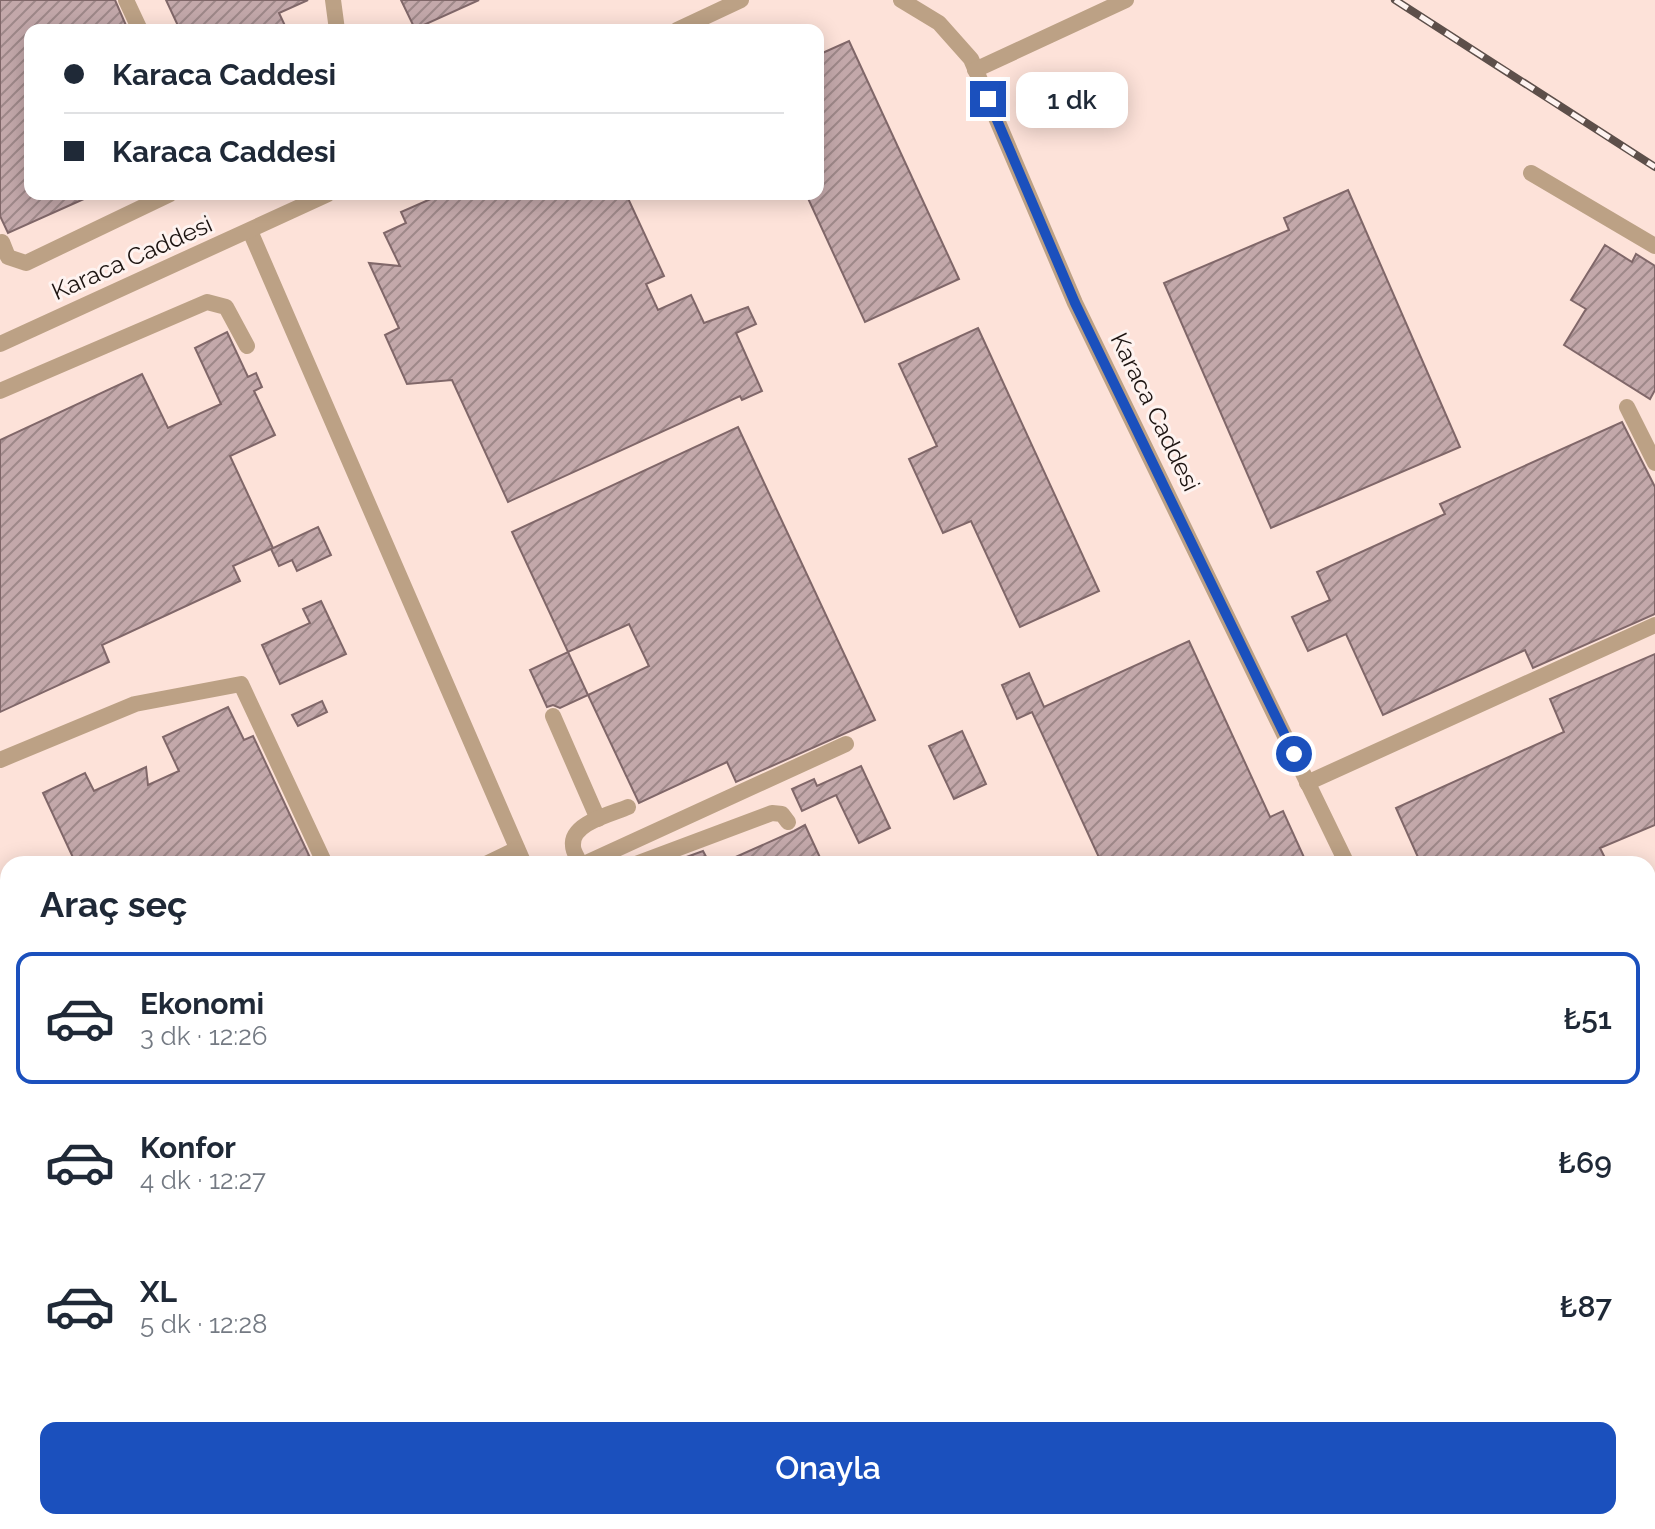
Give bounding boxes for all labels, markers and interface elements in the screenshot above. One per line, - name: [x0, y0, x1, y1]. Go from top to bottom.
- text: Karaca Caddesi: [112, 57, 336, 92]
- callout: 1 dk: [1016, 71, 1128, 127]
- route end: [970, 81, 1006, 117]
- text: 1 dk: [1047, 85, 1097, 115]
- text: Karaca Caddesi: [112, 134, 336, 169]
- street label: Karaca Caddesi: [47, 209, 217, 306]
- street label: Karaca Caddesi: [1105, 328, 1206, 496]
- route start: [1276, 736, 1312, 772]
- text: Araç seç: [40, 883, 187, 925]
- icon: car: [44, 982, 116, 1054]
- text: Ekonomi: [140, 986, 264, 1021]
- text: ₺51: [1564, 1001, 1612, 1036]
- text: 3 dk · 12:26: [140, 1021, 267, 1051]
- icon: car: [44, 1126, 116, 1198]
- text: Konfor: [140, 1130, 236, 1165]
- text: ₺69: [1558, 1145, 1612, 1180]
- text: 4 dk · 12:27: [140, 1165, 266, 1195]
- icon: car: [44, 1270, 116, 1342]
- text: XL: [140, 1274, 177, 1309]
- text: ₺87: [1560, 1289, 1612, 1324]
- text: 5 dk · 12:28: [140, 1309, 267, 1339]
- button: Onayla: [40, 1422, 1616, 1514]

